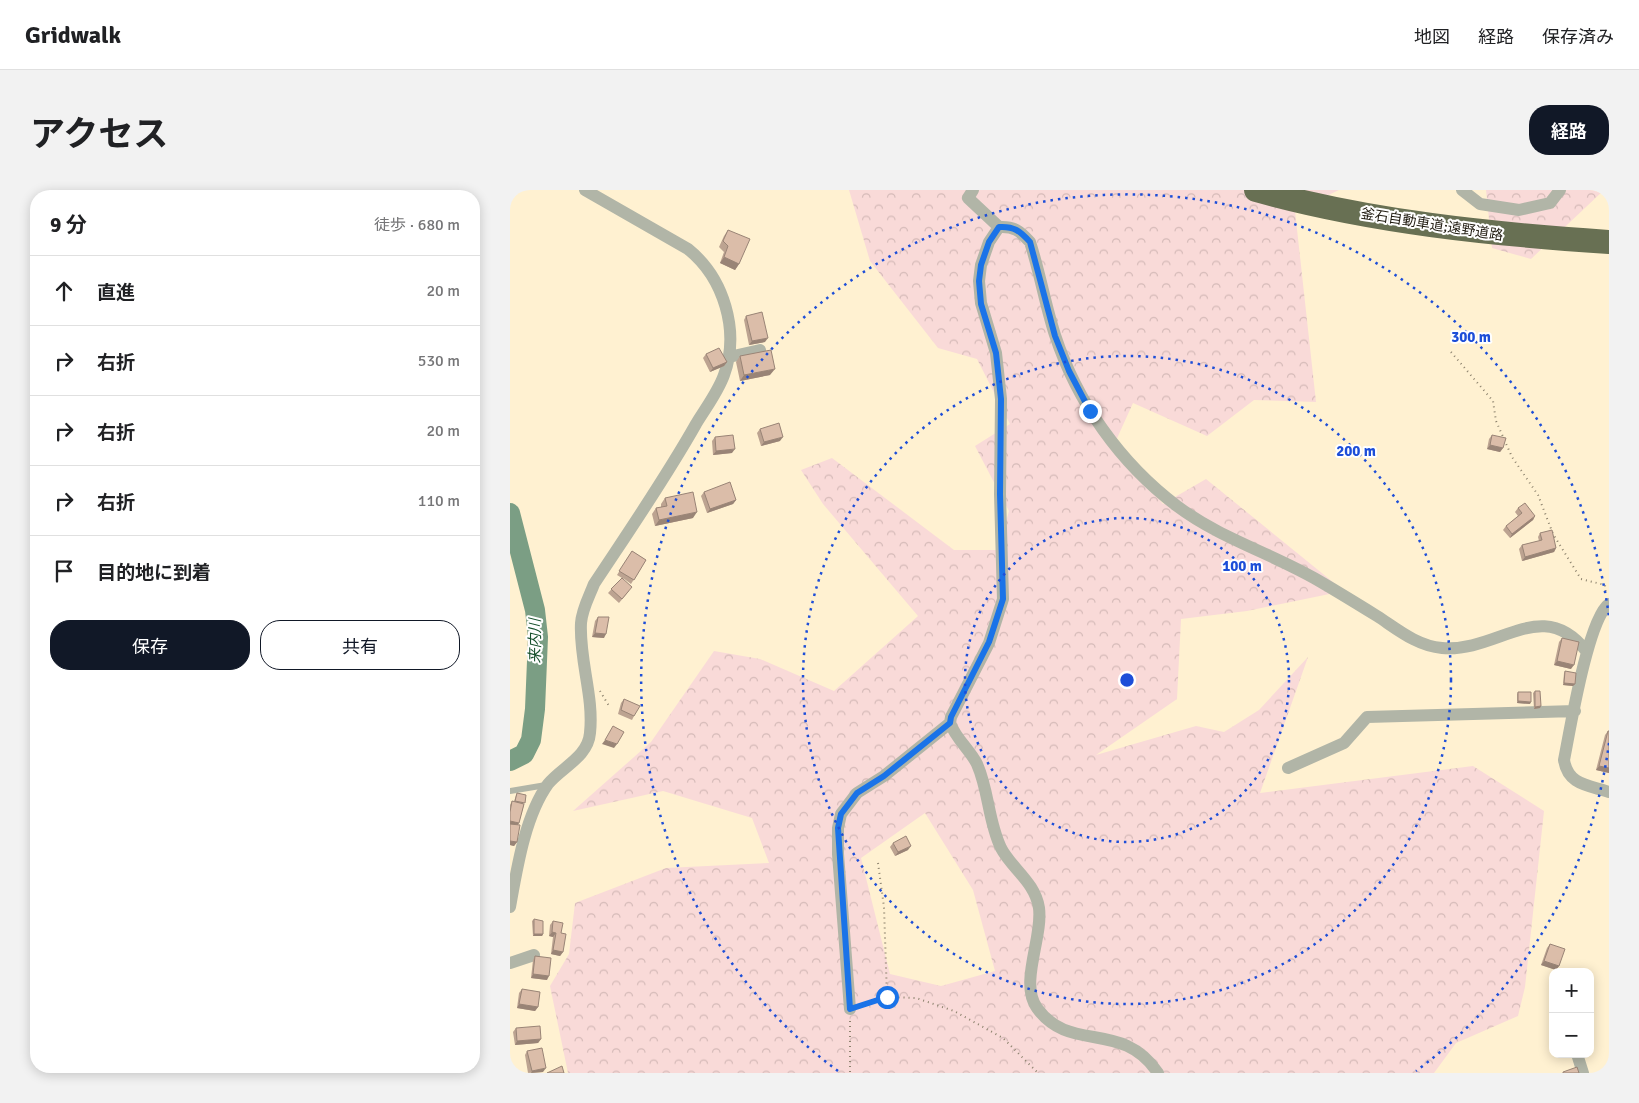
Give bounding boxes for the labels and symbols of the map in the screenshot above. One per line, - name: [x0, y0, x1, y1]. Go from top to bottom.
- street label: 釜石自動車道;遠野道路: [1360, 205, 1504, 244]
- text: 300 m: [1451, 328, 1491, 346]
- route end: [1079, 400, 1102, 423]
- text: 200 m: [1336, 442, 1376, 460]
- text: 100 m: [1222, 557, 1262, 575]
- water label: 来内川: [526, 617, 544, 664]
- centre of rings: [1118, 671, 1136, 689]
- route start: [876, 986, 899, 1009]

